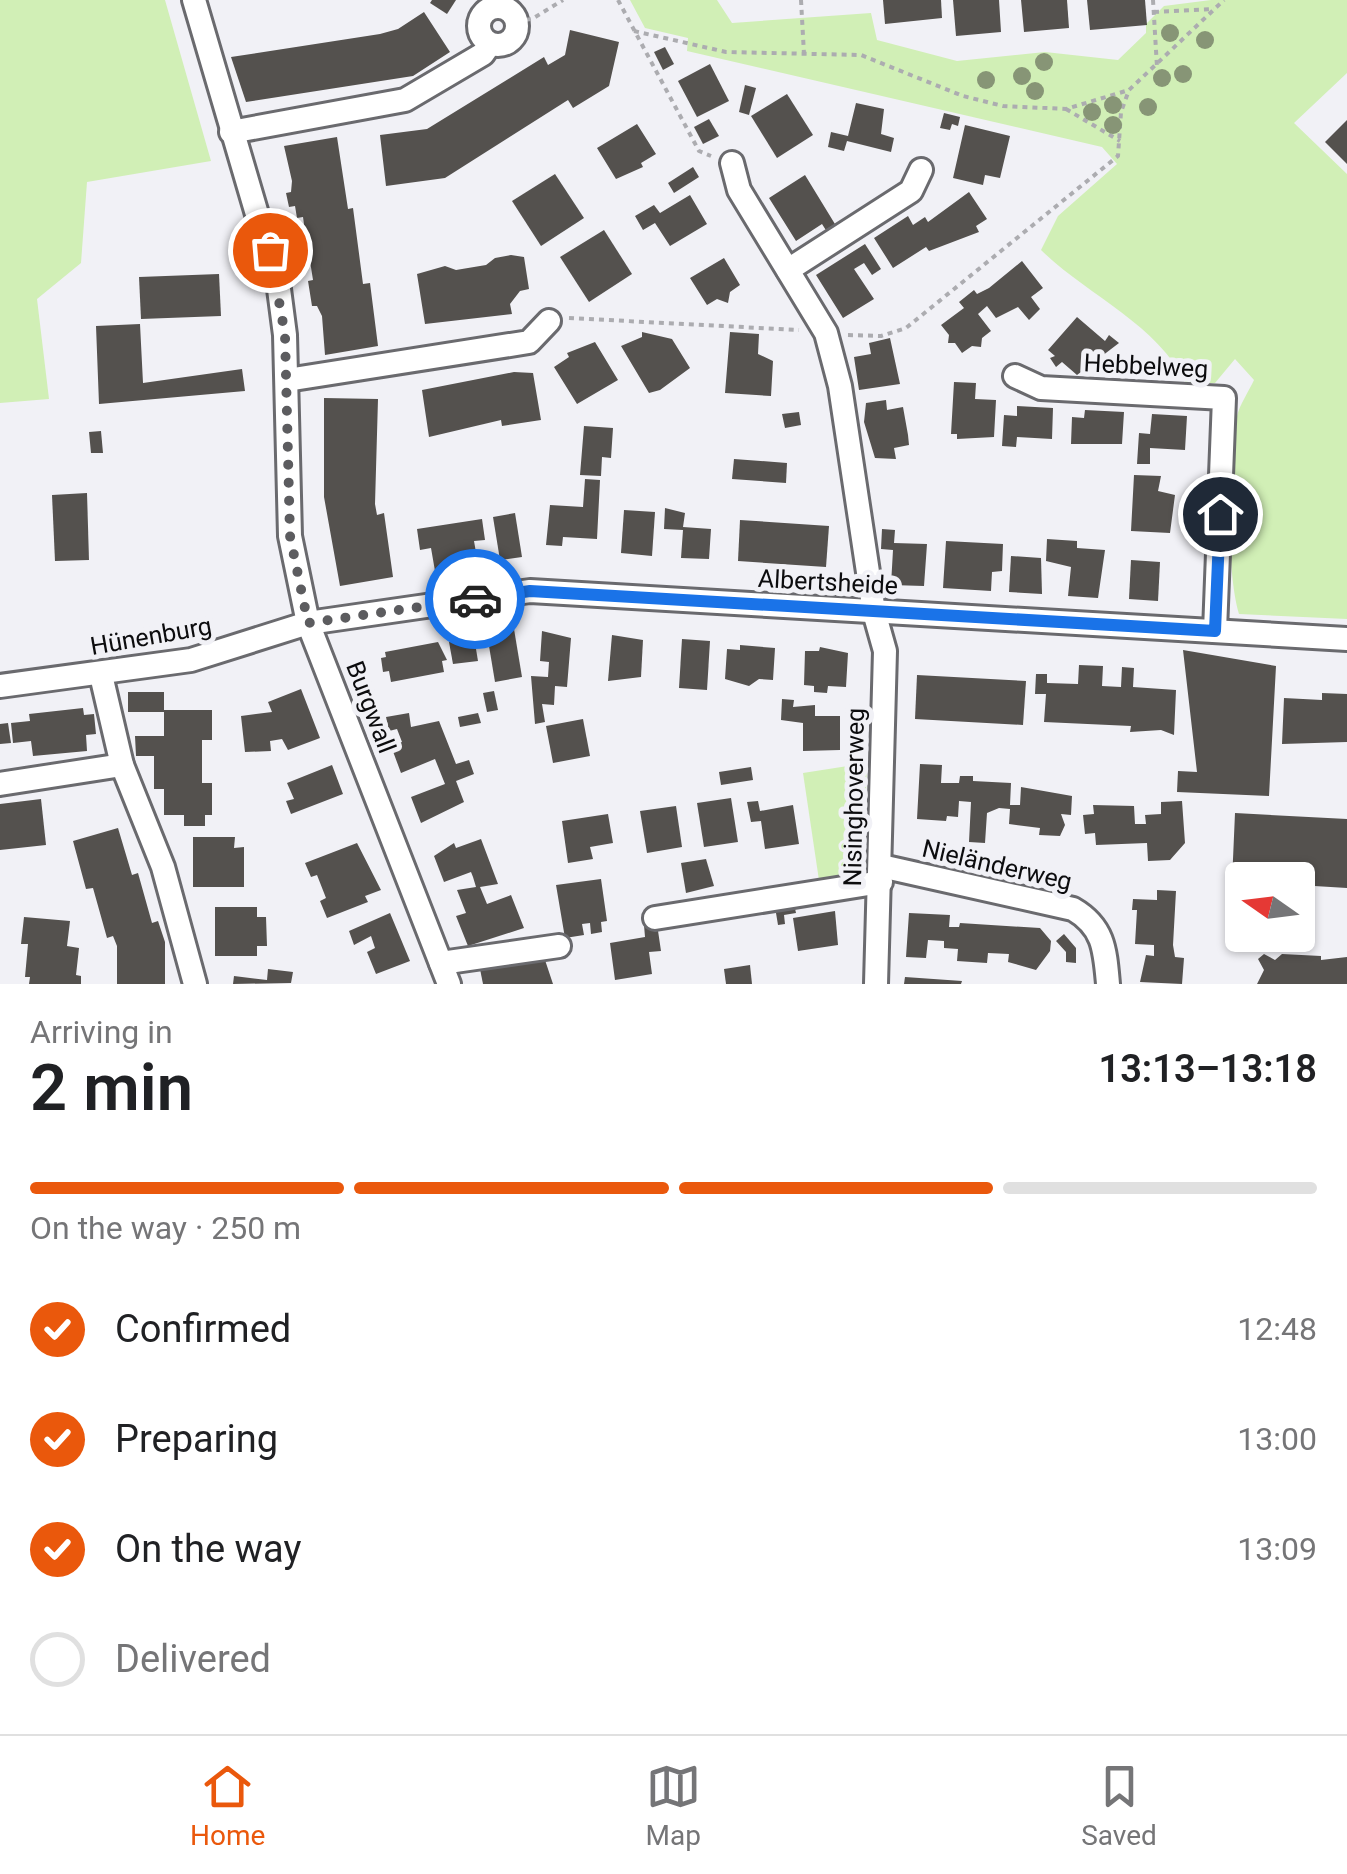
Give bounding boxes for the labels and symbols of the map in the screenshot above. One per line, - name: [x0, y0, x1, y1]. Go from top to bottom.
- pin: [228, 208, 313, 293]
- street label: Hebbelweg: [1083, 348, 1209, 384]
- pin: [1178, 472, 1263, 557]
- courier: [425, 549, 525, 649]
- street label: Albertsheide: [757, 564, 899, 600]
- street label: Hünenburg: [88, 611, 214, 661]
- street label: Burgwall: [340, 657, 402, 757]
- street label: Nisinghoverweg: [838, 707, 870, 887]
- street label: Nieländerweg: [919, 834, 1075, 896]
- north arrow: [1225, 862, 1315, 952]

